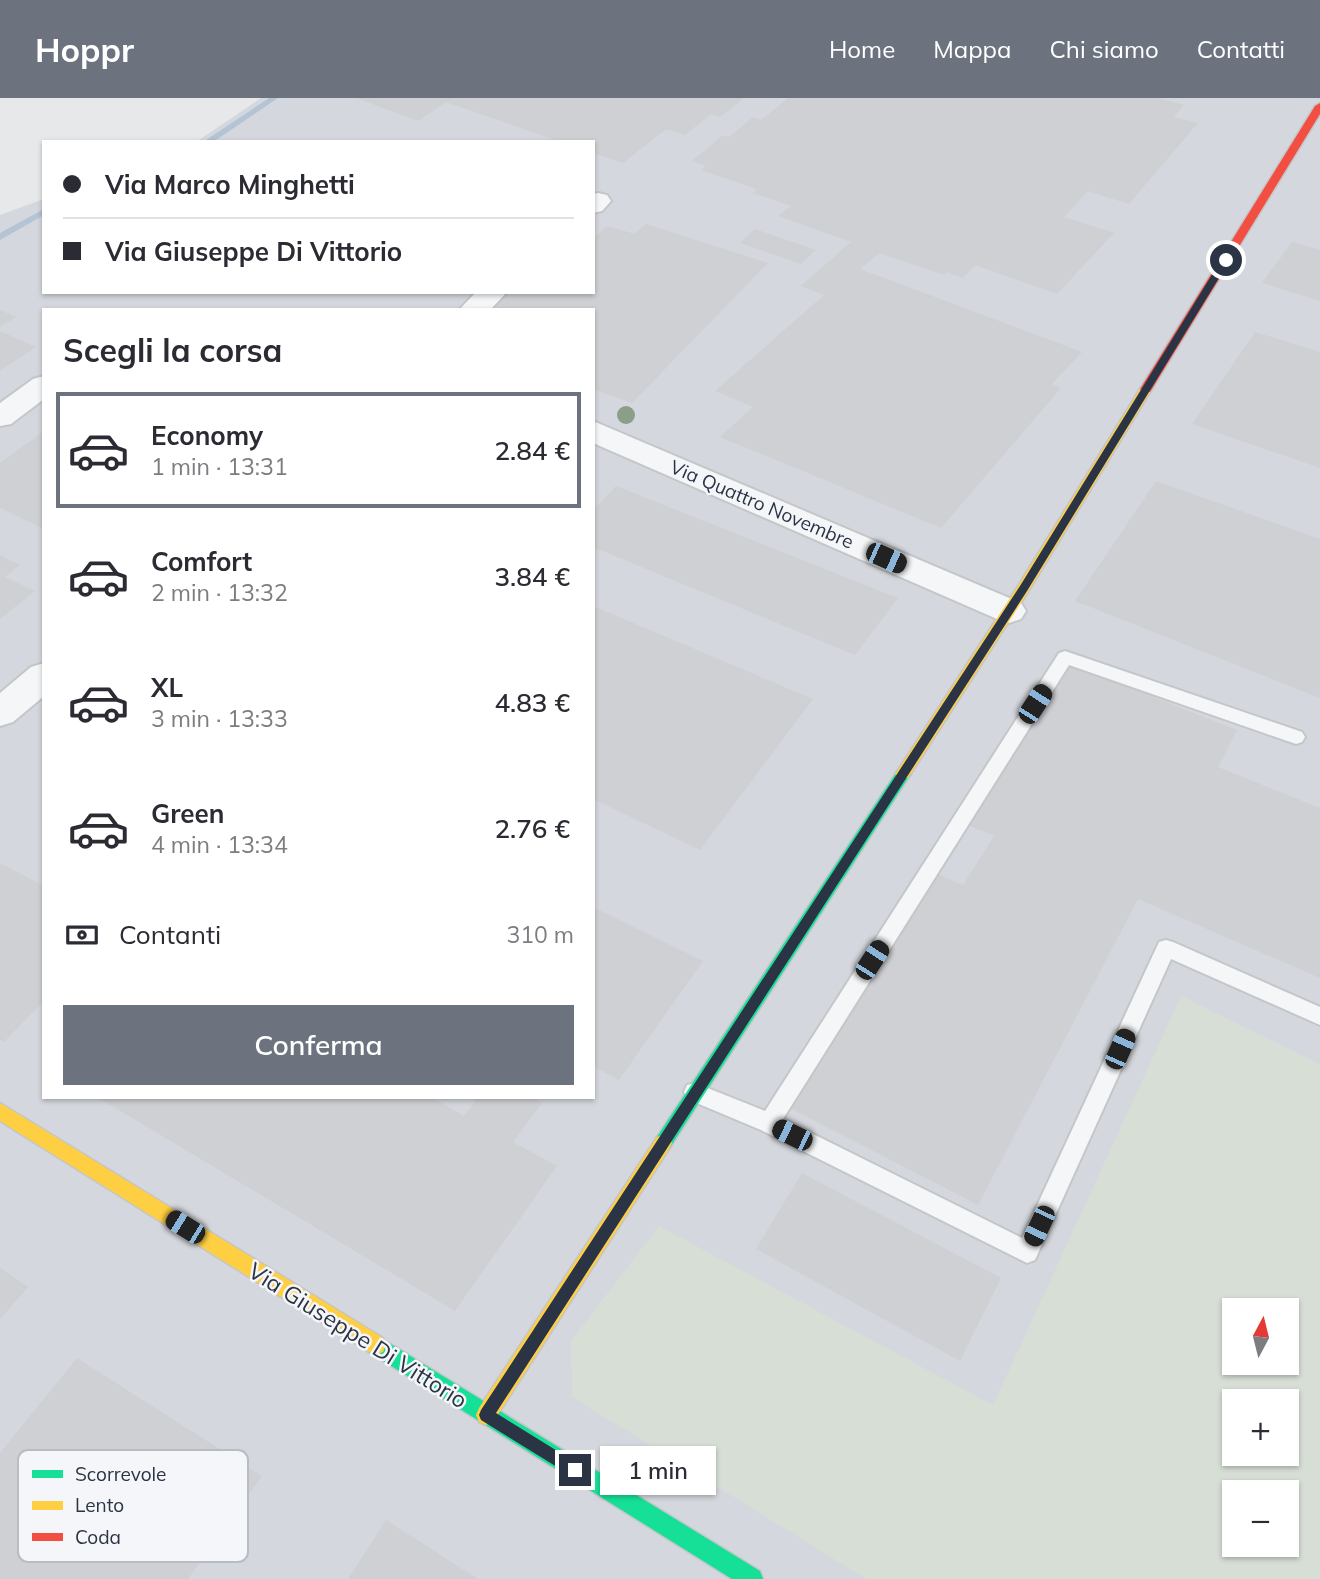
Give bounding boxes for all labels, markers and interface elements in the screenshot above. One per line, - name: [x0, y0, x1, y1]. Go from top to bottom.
- text: Hoppr: [35, 29, 134, 70]
- text: Home: [829, 34, 895, 64]
- text: Mappa: [933, 34, 1011, 64]
- text: Chi siamo: [1049, 34, 1159, 64]
- text: Contatti: [1197, 34, 1285, 64]
- text: Via Marco Minghetti: [105, 168, 355, 201]
- text: Via Giuseppe Di Vittorio: [105, 235, 402, 268]
- route start: [1210, 244, 1242, 276]
- text: Scegli la corsa: [63, 330, 282, 370]
- icon: car: [67, 419, 130, 482]
- text: Economy: [151, 419, 263, 452]
- text: 2.84 €: [494, 434, 570, 467]
- text: 1 min · 13:31: [151, 452, 288, 481]
- street label: Via Quattro Novembre: [667, 454, 857, 554]
- car: [863, 540, 910, 576]
- icon: car: [67, 545, 130, 608]
- text: Comfort: [151, 545, 252, 578]
- text: 3.84 €: [494, 560, 570, 593]
- text: 2 min · 13:32: [151, 578, 288, 607]
- icon: car: [67, 671, 130, 734]
- text: XL: [151, 671, 183, 704]
- car: [1015, 681, 1056, 727]
- text: 4.83 €: [494, 686, 570, 719]
- text: 3 min · 13:33: [151, 704, 288, 733]
- icon: car: [67, 797, 130, 860]
- text: Green: [151, 797, 224, 830]
- text: 2.76 €: [494, 812, 570, 845]
- text: 4 min · 13:34: [151, 830, 288, 859]
- icon: cash: [63, 916, 101, 954]
- text: Contanti: [119, 918, 221, 951]
- text: 310 m: [506, 920, 574, 949]
- car: [852, 937, 893, 983]
- button: Conferma: [63, 1005, 574, 1085]
- car: [1102, 1026, 1139, 1072]
- car: [769, 1116, 816, 1154]
- car: [1021, 1203, 1058, 1249]
- car: [162, 1207, 209, 1247]
- street label: Via Giuseppe Di Vittorio: [243, 1256, 473, 1414]
- north arrow: [1222, 1298, 1298, 1376]
- map controls: [1222, 1298, 1299, 1557]
- button: +: [1222, 1389, 1299, 1466]
- callout: 1 min: [600, 1446, 715, 1494]
- legend: [18, 1450, 248, 1562]
- route end: [559, 1454, 591, 1486]
- text: 1 min: [628, 1456, 688, 1485]
- text: Scorrevole: [75, 1462, 166, 1486]
- button: −: [1222, 1480, 1299, 1557]
- text: Lento: [75, 1493, 124, 1517]
- text: Coda: [75, 1525, 121, 1549]

